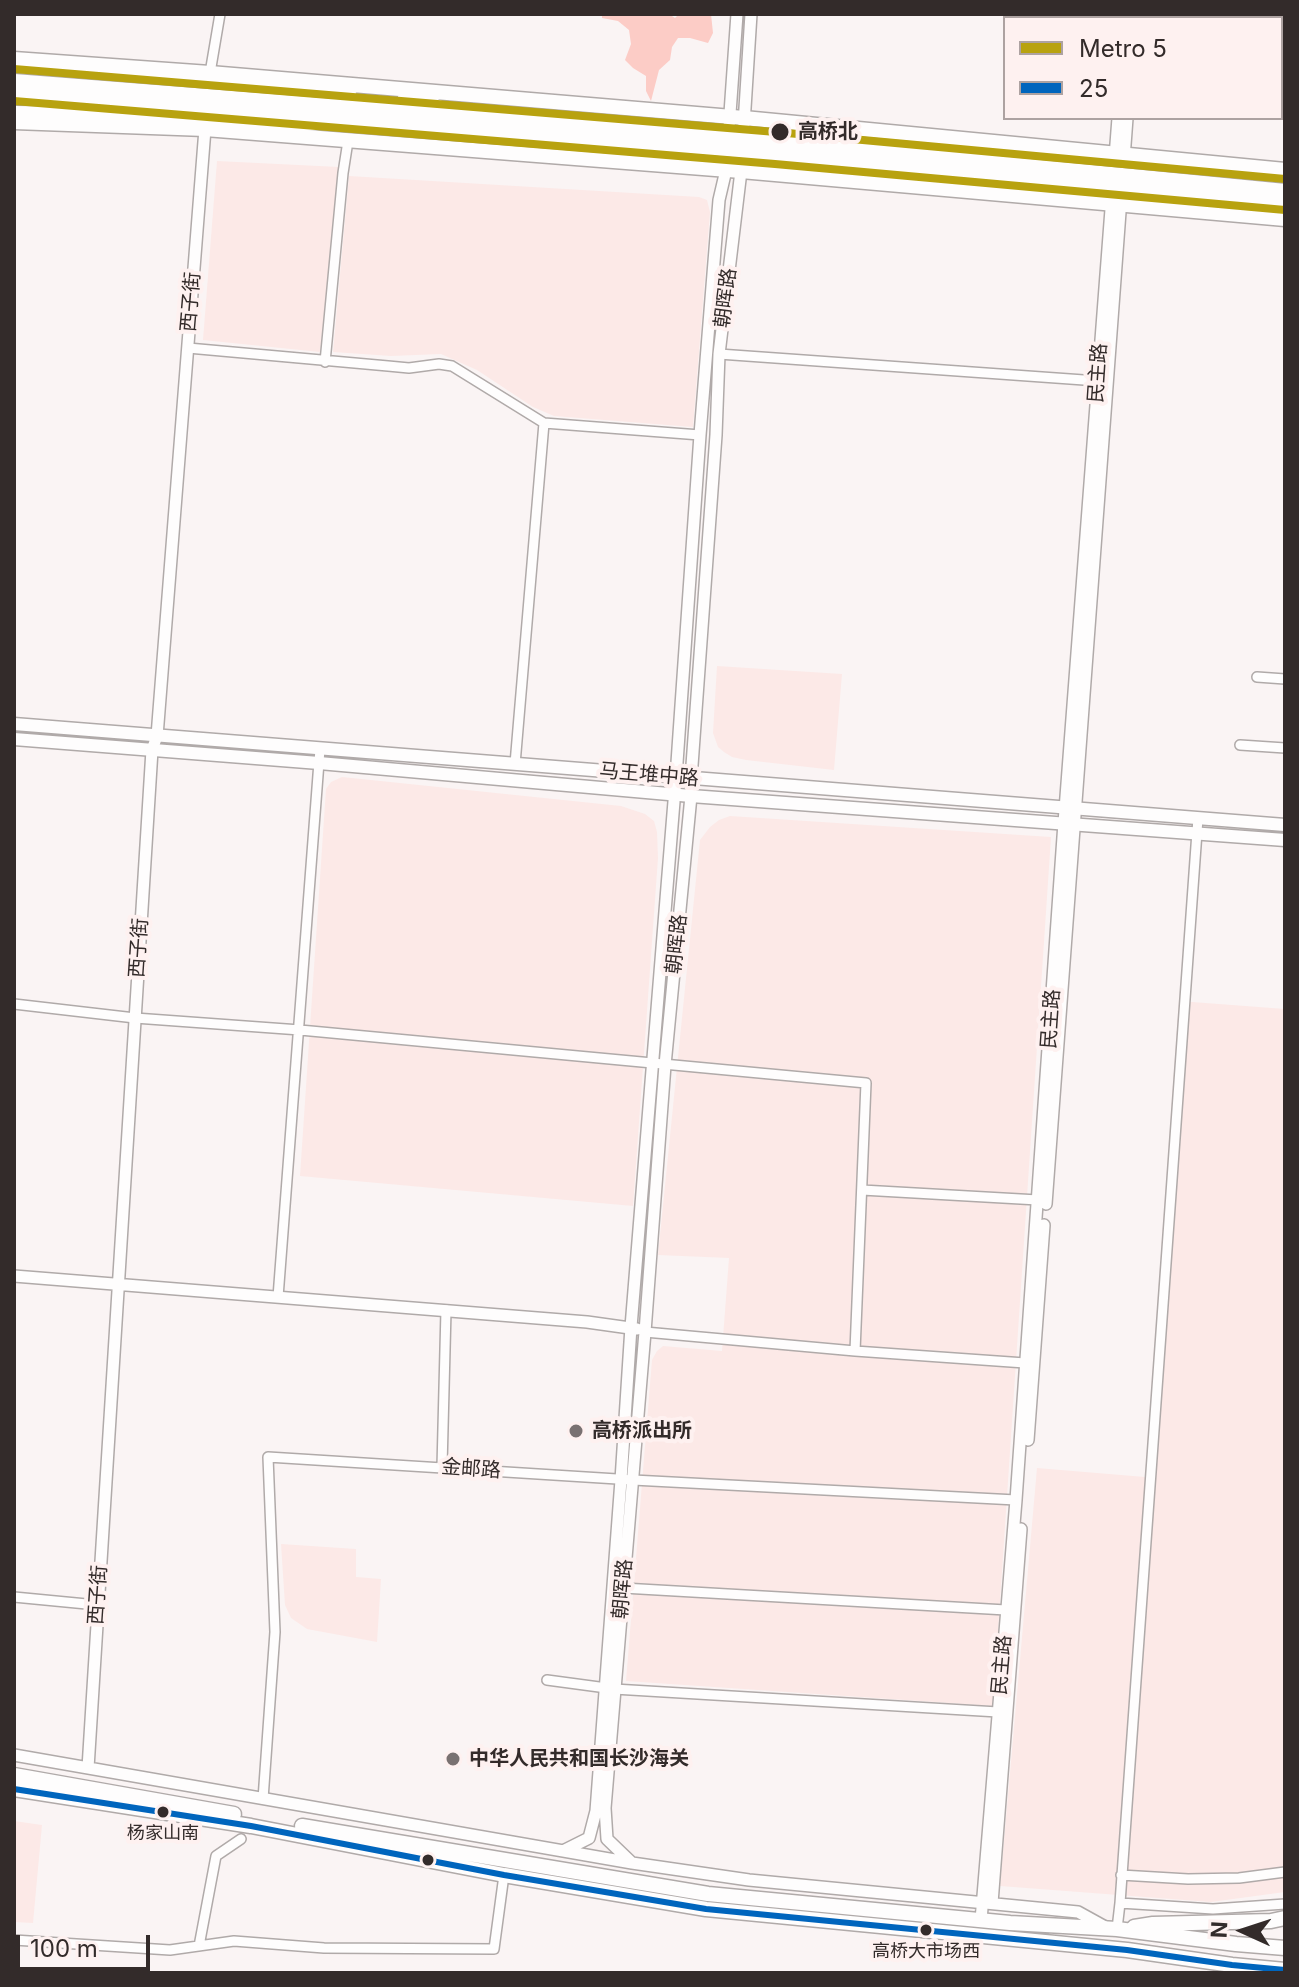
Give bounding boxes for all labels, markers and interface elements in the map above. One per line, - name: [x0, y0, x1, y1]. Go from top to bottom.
- legend: [1003, 16, 1283, 120]
- text: Metro 5: [1079, 34, 1167, 63]
- text: 25: [1079, 74, 1108, 103]
- place label: 高桥北: [798, 120, 858, 144]
- marker: 高桥北: [769, 121, 791, 143]
- street label: 朝晖路: [710, 267, 742, 329]
- street label: 西子街: [176, 271, 206, 333]
- street label: 民主路: [1084, 342, 1112, 404]
- street label: 马王堆中路: [598, 759, 700, 791]
- street label: 朝晖路: [662, 913, 692, 975]
- street label: 西子街: [125, 917, 153, 979]
- street label: 民主路: [1037, 988, 1065, 1050]
- place label: 高桥派出所: [592, 1419, 692, 1443]
- marker: 高桥派出所: [567, 1422, 585, 1440]
- street label: 金邮路: [440, 1455, 502, 1483]
- street label: 朝晖路: [608, 1558, 638, 1620]
- street label: 西子街: [84, 1564, 112, 1626]
- street label: 民主路: [987, 1634, 1017, 1696]
- place label: 中华人民共和国长沙海关: [469, 1747, 689, 1771]
- marker: 中华人民共和国长沙海关: [444, 1750, 462, 1768]
- marker: 杨家山南: [155, 1804, 171, 1820]
- place label: 杨家山南: [127, 1823, 199, 1845]
- unlabelled marker: [420, 1852, 436, 1868]
- north arrow: [1203, 1891, 1283, 1971]
- scale bar: [20, 1919, 154, 1969]
- text: N: [1206, 1921, 1232, 1939]
- marker: 高桥大市场西: [918, 1922, 934, 1938]
- text: 100 m: [30, 1934, 98, 1963]
- place label: 高桥大市场西: [872, 1941, 980, 1963]

